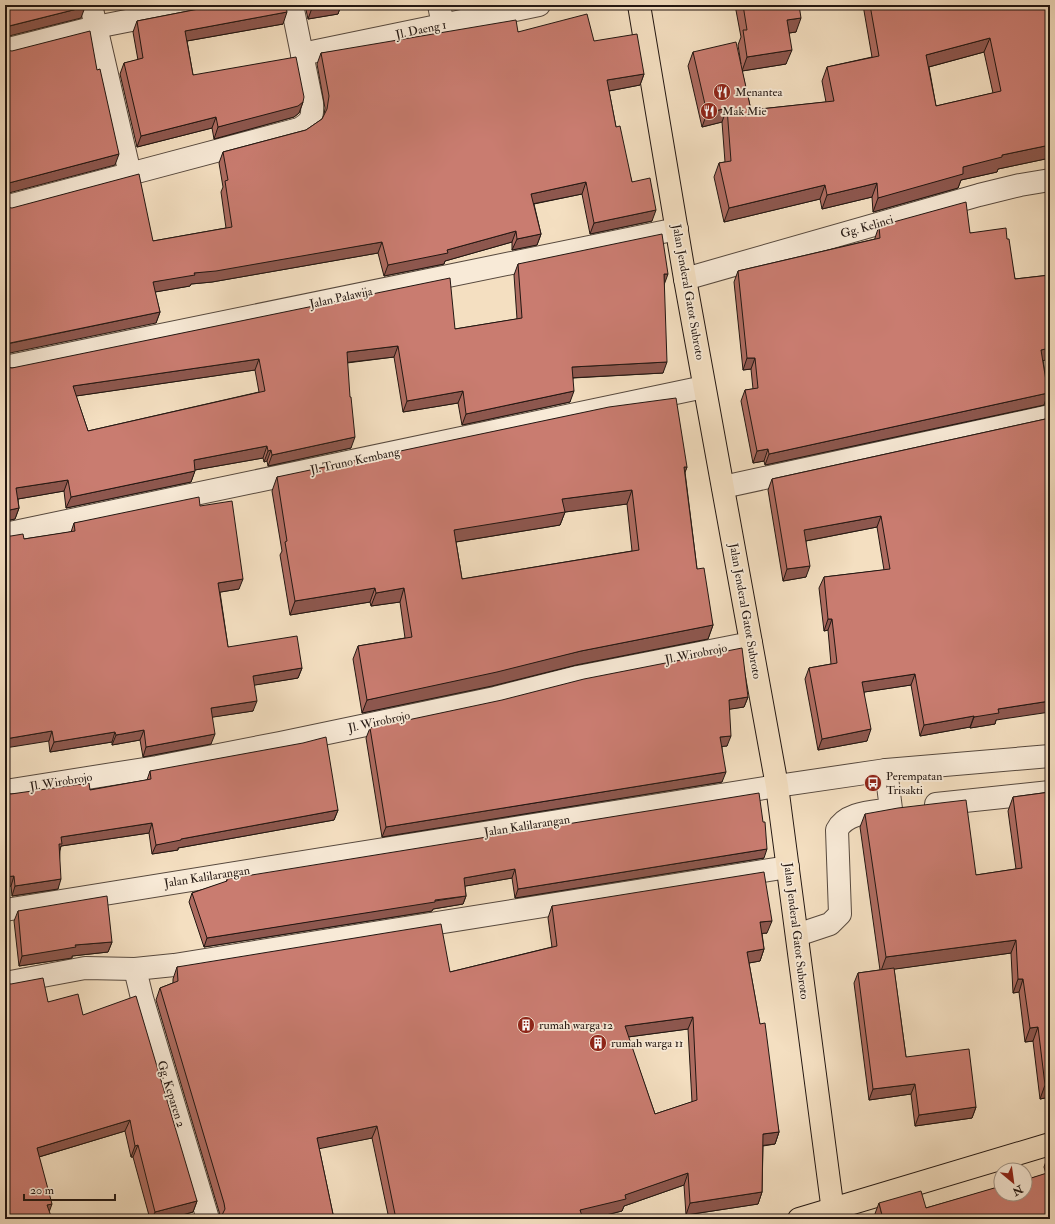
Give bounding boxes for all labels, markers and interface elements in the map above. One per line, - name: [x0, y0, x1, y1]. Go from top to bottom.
- street label: Jl. Daeng 1: [393, 17, 448, 43]
- restaurant icon: Menantea: [712, 82, 732, 102]
- place label: Menantea: [735, 85, 784, 100]
- restaurant icon: Mak Mie: [699, 101, 719, 121]
- place label: Mak Mie: [722, 104, 767, 119]
- street label: Gg. Kelinci: [839, 212, 895, 242]
- street label: Jalan Jenderal Gatot Subroto: [668, 222, 707, 361]
- street label: Jalan Palawija: [307, 284, 375, 312]
- street label: Jl. Truno Kembang: [308, 444, 402, 478]
- street label: Jalan Jenderal Gatot Subroto: [725, 541, 764, 680]
- street label: Jl. Wirobrojo: [663, 641, 729, 668]
- street label: Jl. Wirobrojo: [346, 708, 412, 736]
- place label: Perempatan Trisakti: [886, 769, 942, 798]
- street label: Jl. Wirobrojo: [28, 770, 94, 794]
- bus stop icon: Perempatan Trisakti: [863, 773, 883, 793]
- street label: Jalan Kalilarangan: [482, 812, 571, 840]
- street label: Jalan Jenderal Gatot Subroto: [780, 861, 812, 1000]
- street label: Jalan Kalilarangan: [162, 863, 251, 891]
- building icon: rumah warga 12: [516, 1015, 536, 1035]
- place label: rumah warga 12: [539, 1018, 613, 1033]
- building icon: rumah warga 11: [588, 1033, 608, 1053]
- place label: rumah warga 11: [611, 1036, 683, 1051]
- street label: Gg. Keparen 2: [154, 1059, 188, 1129]
- north arrow: [993, 1162, 1033, 1202]
- scale bar: [24, 1176, 115, 1202]
- text: N: [1009, 1182, 1026, 1199]
- text: 20 m: [30, 1183, 55, 1198]

